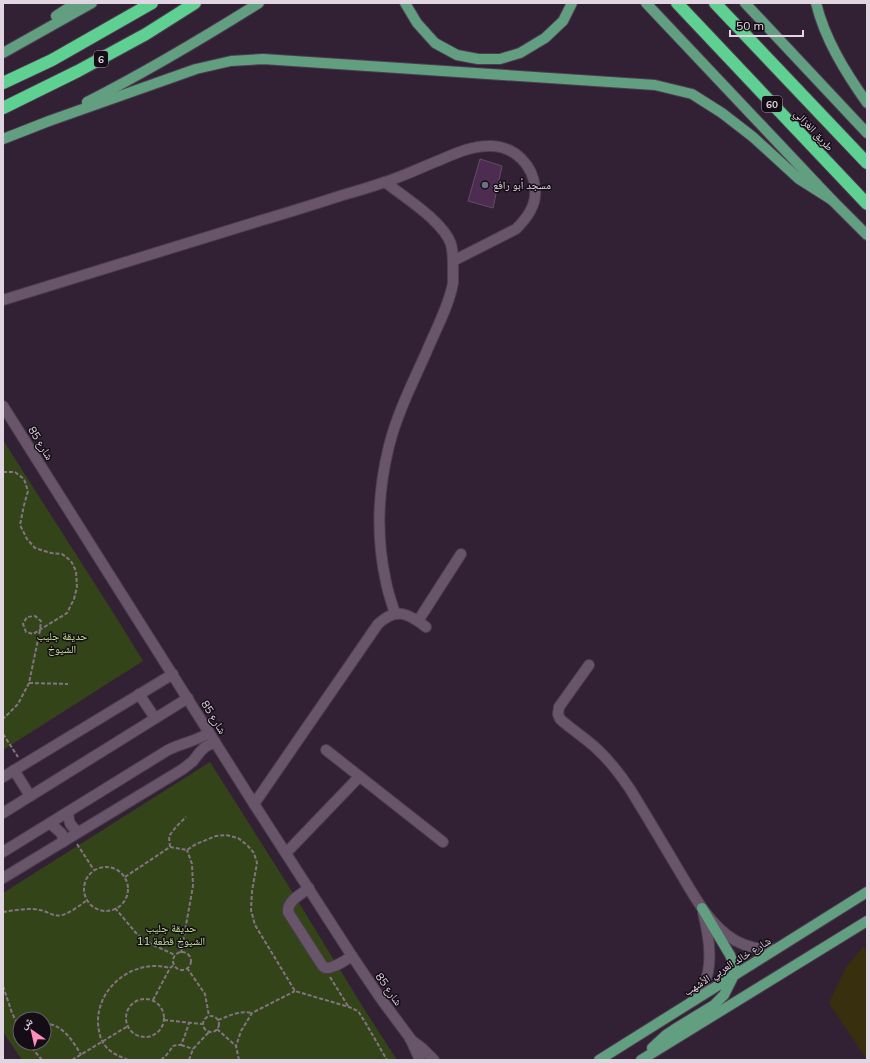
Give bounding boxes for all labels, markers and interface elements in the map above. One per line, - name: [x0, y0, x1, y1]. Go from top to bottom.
- scale bar: [730, 12, 803, 38]
- text: 50 m: [736, 18, 764, 33]
- road number: 6: [94, 51, 108, 67]
- road number: 60: [762, 96, 782, 112]
- street label: طريق الغزالي: [790, 106, 837, 155]
- place label: مسجد أبو رافع: [493, 178, 551, 192]
- marker: مسجد أبو رافع: [480, 180, 490, 190]
- street label: شارع 85: [25, 424, 57, 462]
- park label: حديقة جليب الشيوخ: [37, 629, 87, 656]
- street label: شارع 85: [198, 698, 230, 736]
- park label: حديقة جليب الشيوخ قطعة 11: [137, 921, 205, 948]
- street label: شارع خالد العربي الأشهب: [681, 934, 774, 1000]
- street label: شارع 85: [373, 970, 405, 1008]
- north arrow: [12, 1011, 52, 1051]
- text: ش: [18, 1013, 36, 1033]

